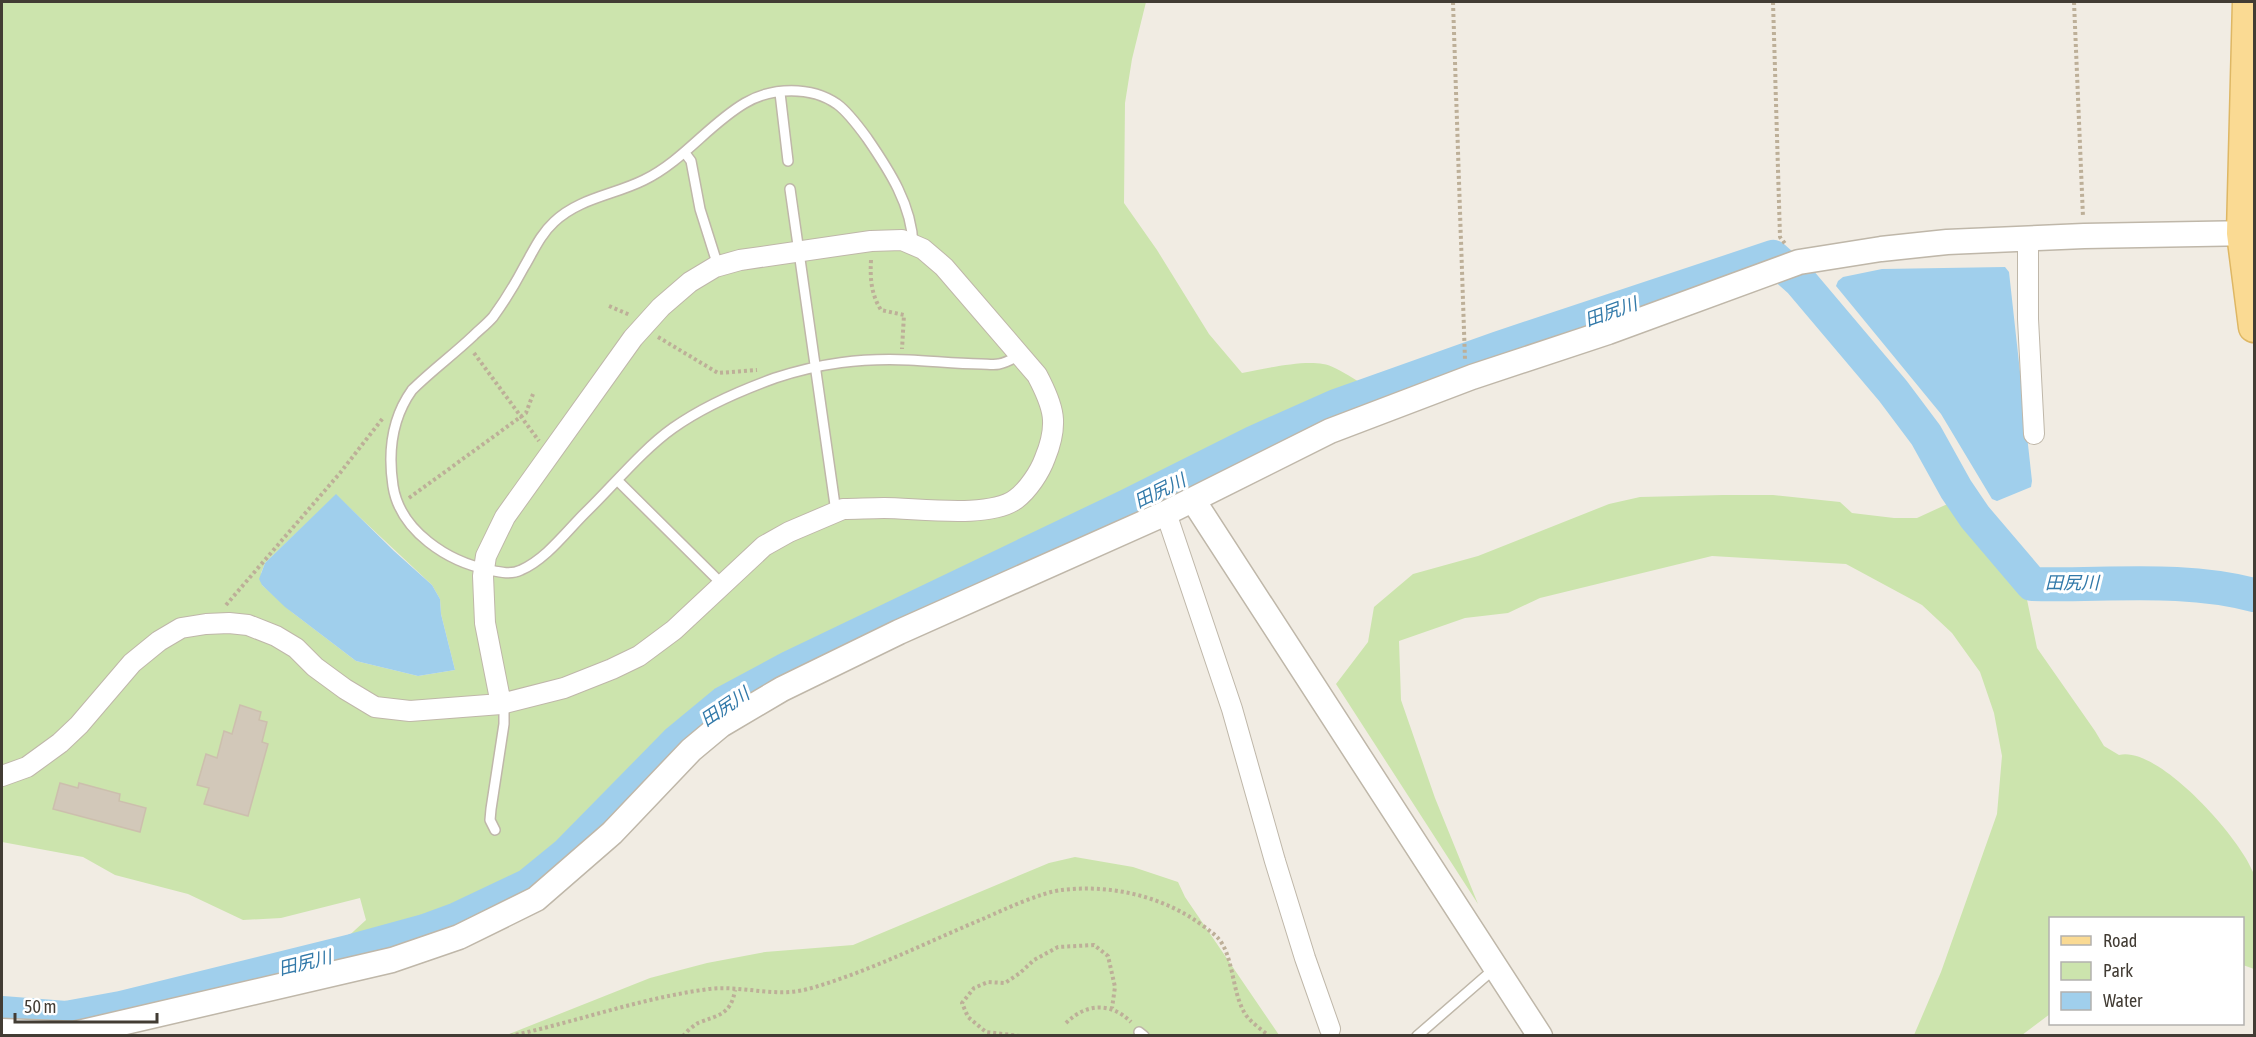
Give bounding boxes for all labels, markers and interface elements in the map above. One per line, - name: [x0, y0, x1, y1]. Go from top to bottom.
- water label: 田尻川: [1582, 292, 1642, 330]
- water label: 田尻川: [1131, 468, 1190, 512]
- water label: 田尻川: [2045, 572, 2101, 593]
- water label: 田尻川: [696, 682, 755, 730]
- legend: [2049, 917, 2244, 1025]
- text: Road: [2103, 930, 2137, 951]
- water label: 田尻川: [276, 945, 336, 979]
- text: Park: [2103, 960, 2133, 981]
- scale bar: [15, 986, 158, 1024]
- text: Water: [2103, 990, 2143, 1011]
- text: 50 m: [24, 996, 56, 1017]

